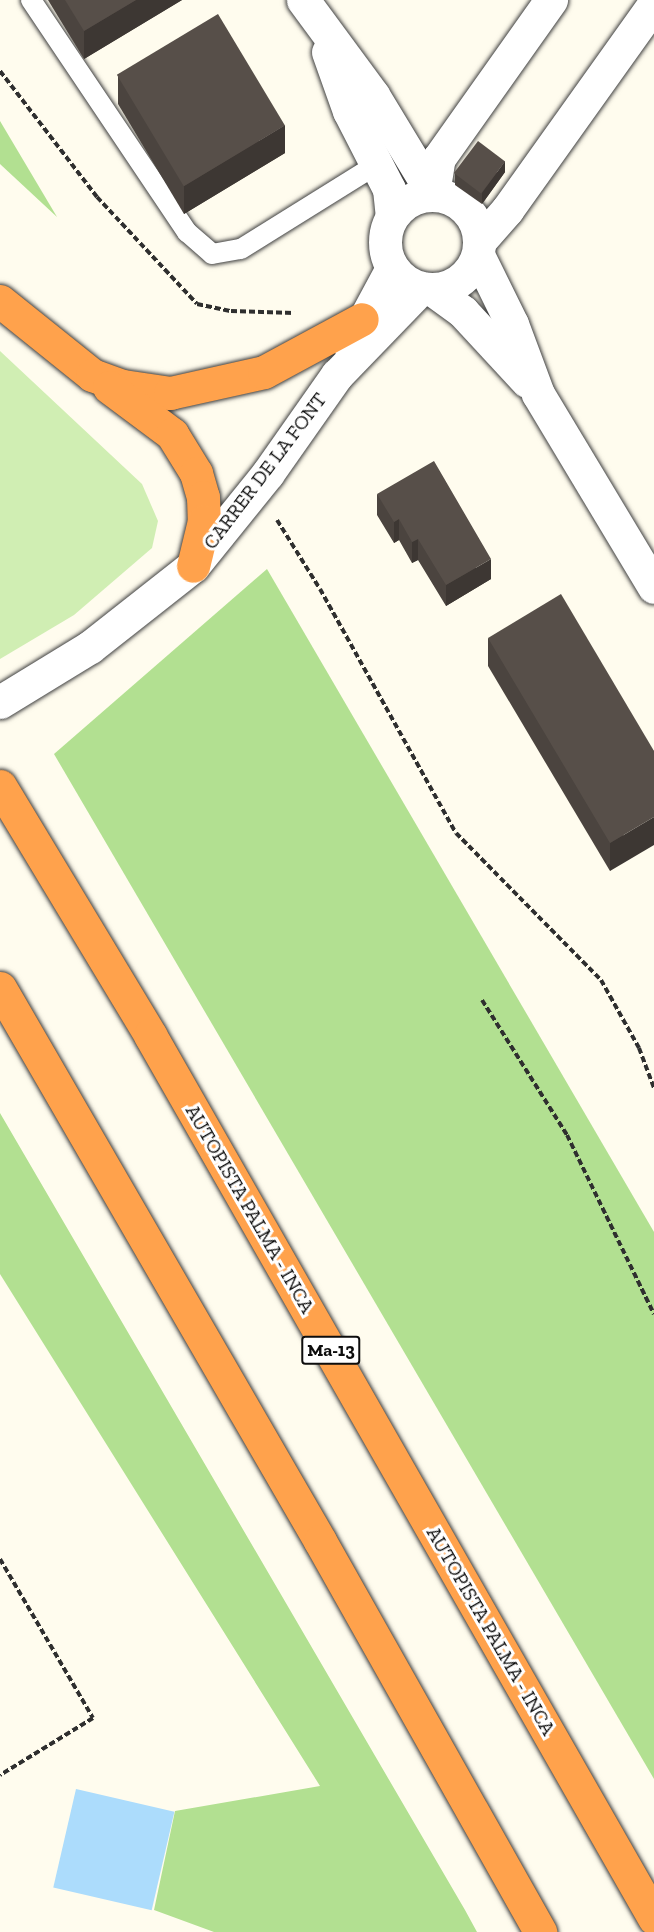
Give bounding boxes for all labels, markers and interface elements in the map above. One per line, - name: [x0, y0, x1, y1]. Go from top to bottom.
- street label: CARRER DE LA FONT: [198, 388, 332, 554]
- street label: AUTOPISTA PALMA - INCA: [180, 1100, 320, 1318]
- road number: Ma-13: [301, 1335, 361, 1365]
- street label: AUTOPISTA PALMA - INCA: [421, 1522, 561, 1740]

